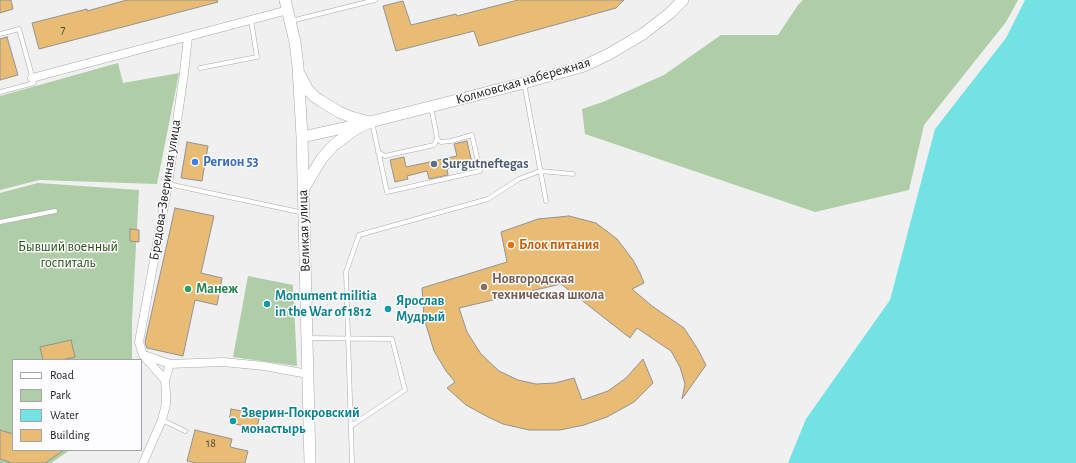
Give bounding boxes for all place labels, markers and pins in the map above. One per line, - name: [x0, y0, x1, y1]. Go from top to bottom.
- place label: Регион 53: [203, 154, 259, 170]
- place label: Surgutneftegas: [442, 156, 529, 172]
- marker: Регион 53: [190, 157, 200, 167]
- marker: Surgutneftegas: [429, 159, 439, 169]
- place label: Блок питания: [519, 237, 599, 253]
- marker: Блок питания: [506, 240, 516, 250]
- place label: Новгородская техническая школа: [492, 271, 604, 304]
- place label: Манеж: [196, 281, 238, 297]
- marker: Новгородская техническая школа: [479, 282, 489, 292]
- marker: Манеж: [183, 284, 193, 294]
- place label: Monument militia in the War of 1812: [275, 288, 377, 320]
- place label: Ярослав Мудрый: [396, 293, 445, 326]
- marker: Monument militia in the War of 1812: [262, 299, 272, 309]
- marker: Ярослав Мудрый: [383, 304, 393, 314]
- place label: Зверин-Покровский монастырь: [241, 405, 360, 438]
- marker: Зверин-Покровский монастырь: [228, 416, 238, 426]

